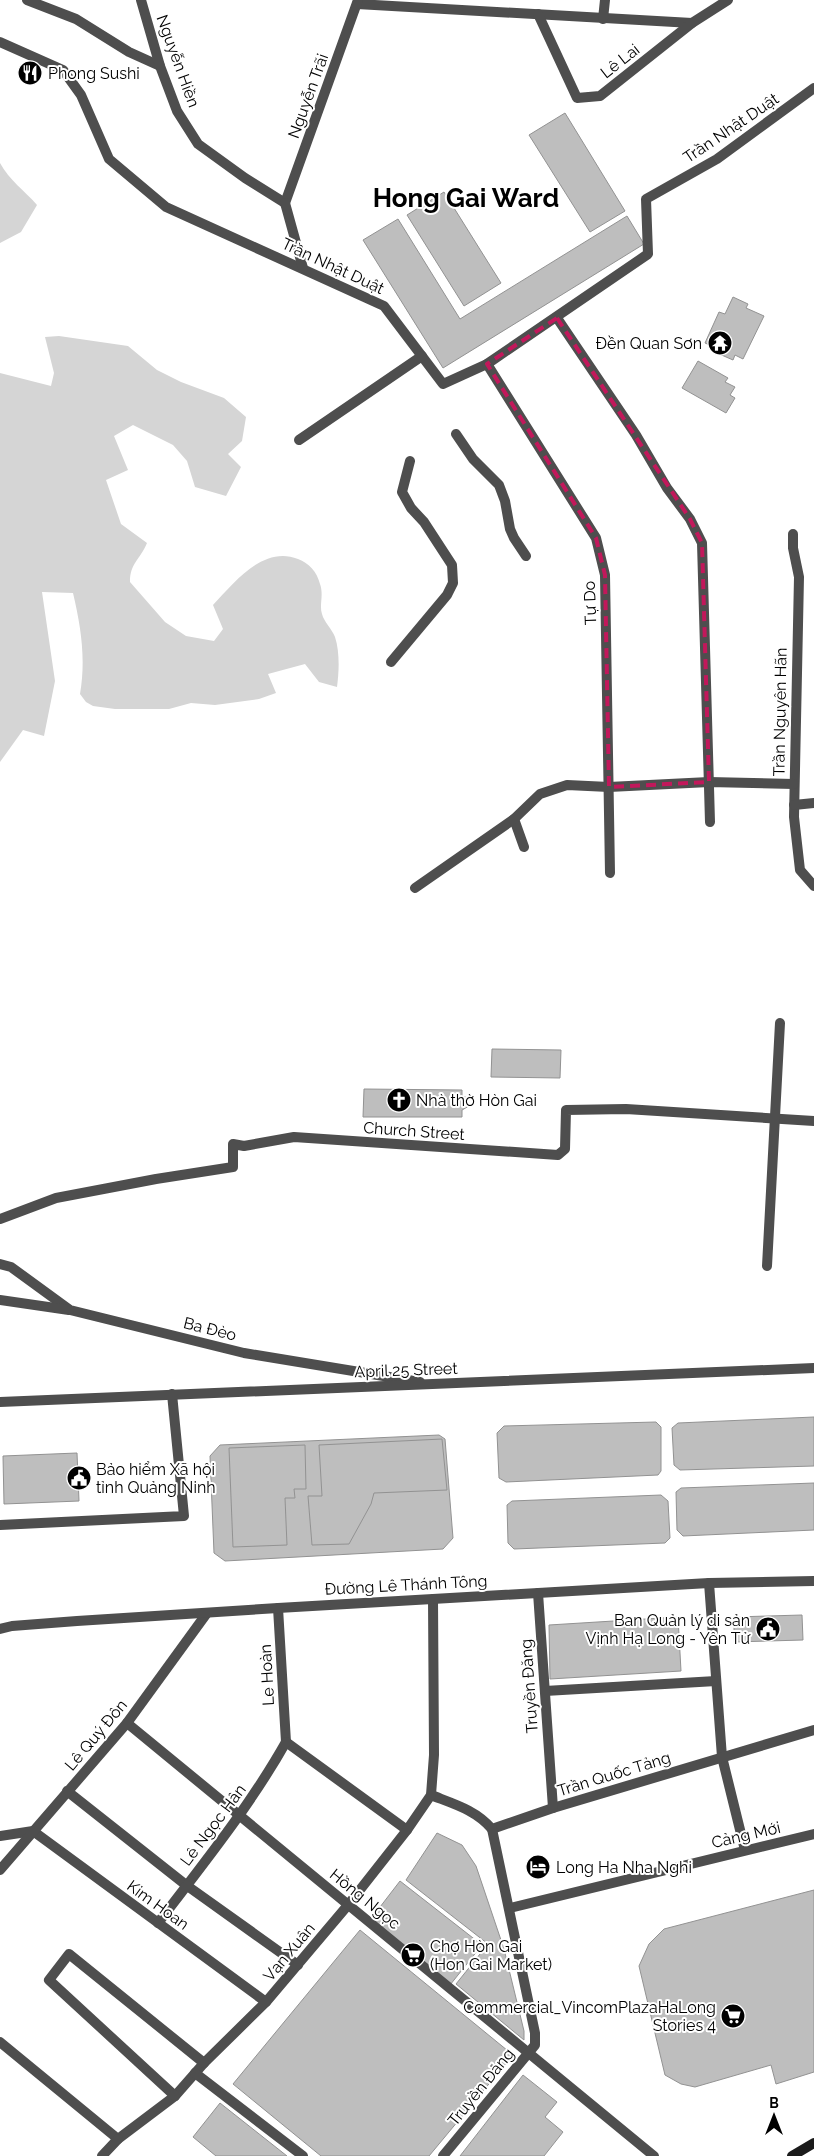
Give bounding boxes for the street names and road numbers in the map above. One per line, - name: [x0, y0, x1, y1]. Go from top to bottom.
- street label: Nguyễn Hiền: [152, 12, 204, 110]
- street label: Lê Lai: [597, 40, 643, 82]
- street label: Nguyễn Trãi: [284, 51, 332, 141]
- street label: Trần Nhật Duật: [680, 89, 783, 167]
- street label: Trần Nhật Duật: [279, 234, 388, 298]
- street label: Tự Do: [580, 581, 600, 625]
- street label: Trần Nguyên Hãn: [769, 648, 791, 776]
- street label: Church Street: [363, 1118, 466, 1144]
- street label: Ba Đèo: [182, 1313, 238, 1345]
- street label: April 25 Street: [354, 1359, 459, 1381]
- street label: Đường Lê Thánh Tông: [324, 1571, 488, 1599]
- street label: Truyền Đăng: [516, 1638, 542, 1734]
- street label: Le Hoàn: [256, 1644, 278, 1706]
- street label: Lê Quý Đôn: [61, 1696, 131, 1774]
- street label: Trần Quốc Tảng: [555, 1748, 673, 1800]
- street label: Lê Ngọc Hân: [176, 1781, 250, 1869]
- street label: Cảng Mới: [710, 1818, 782, 1852]
- street label: Hồng Ngọc: [326, 1865, 404, 1933]
- street label: Kim Hoan: [123, 1876, 193, 1934]
- street label: Vạn Xuân: [259, 1919, 319, 1985]
- street label: Truyền Đăng: [444, 2044, 518, 2130]

